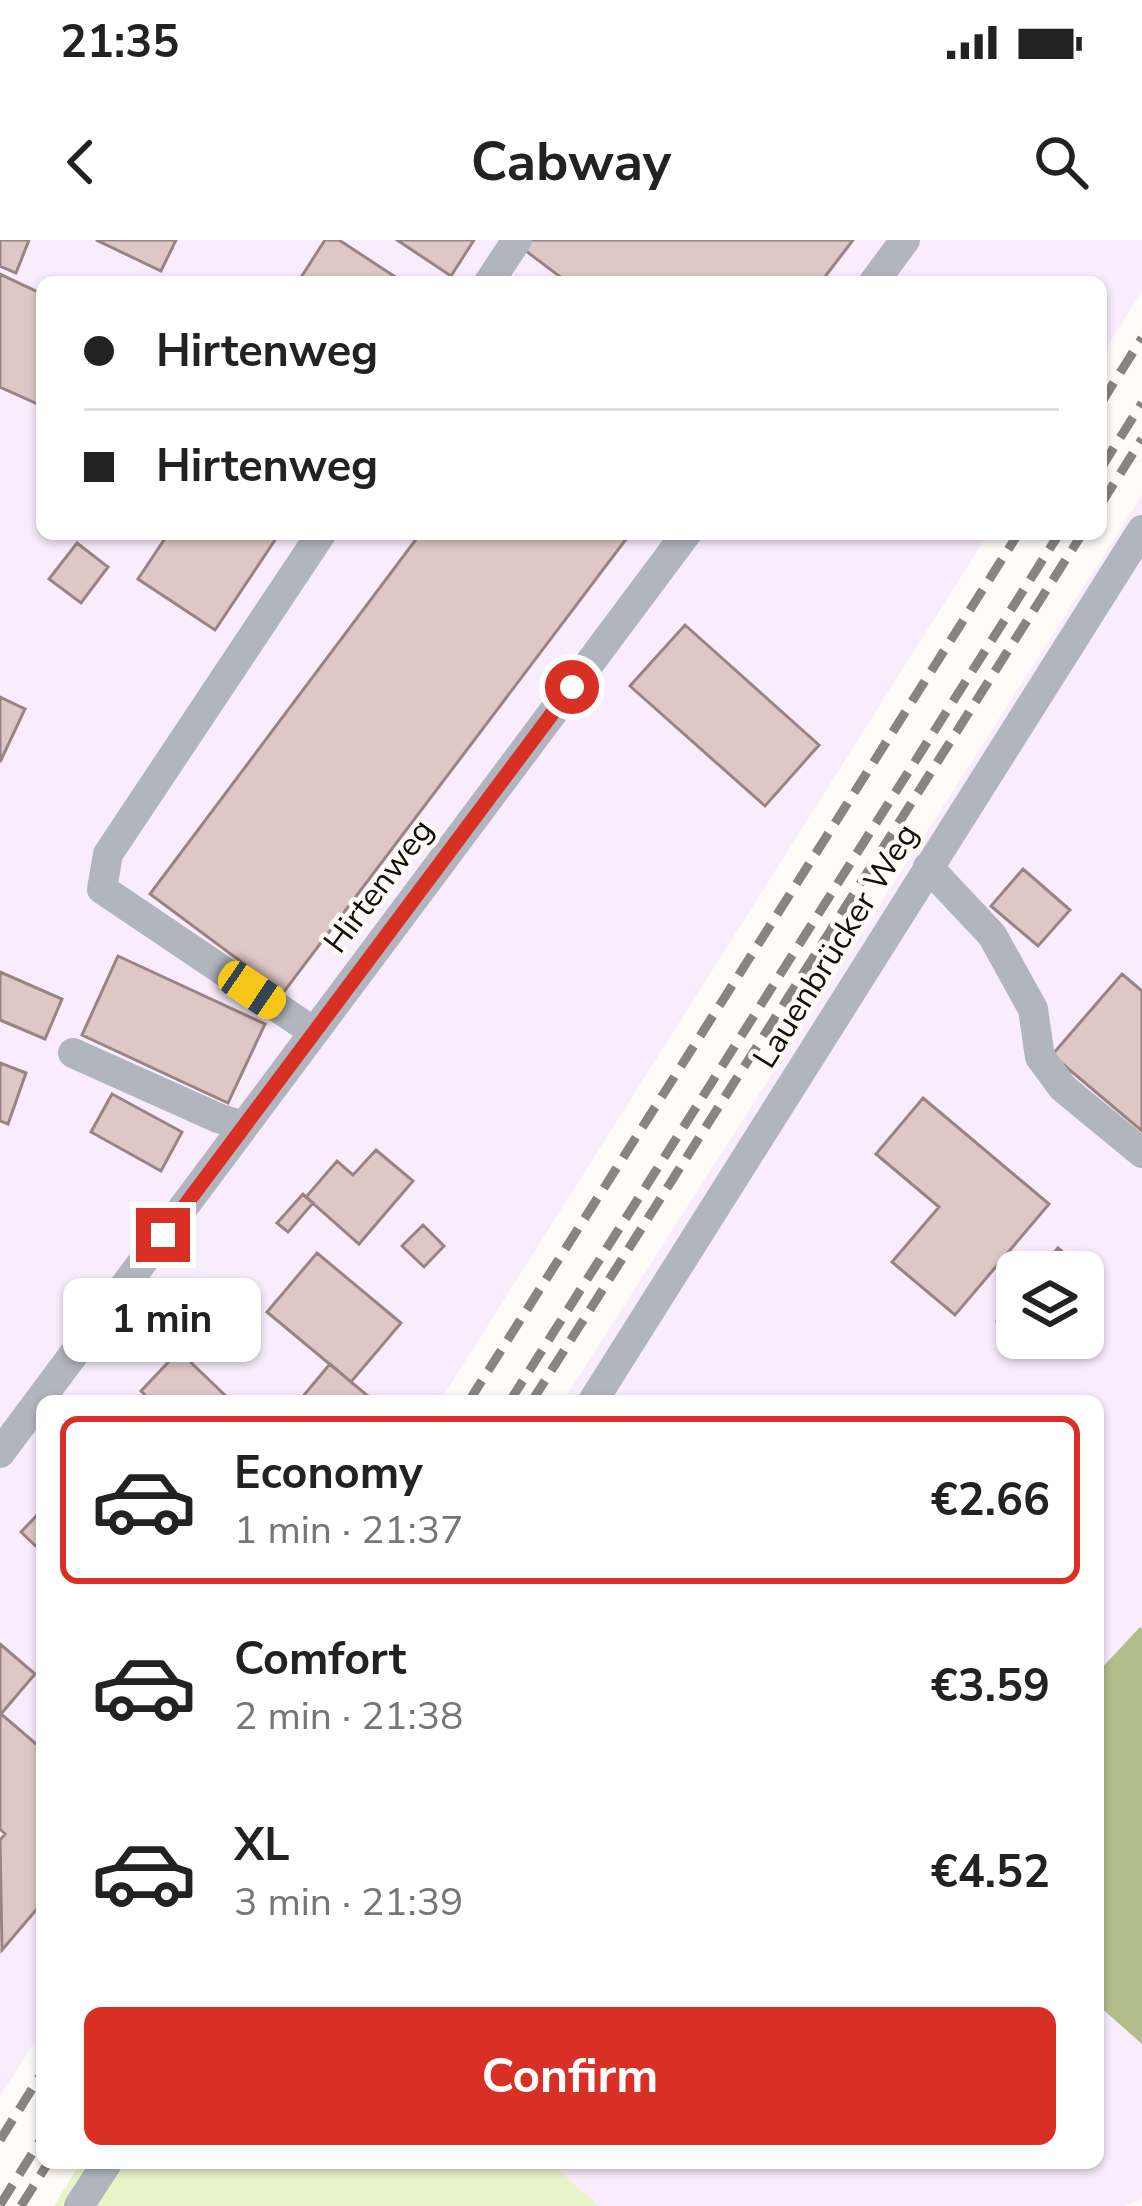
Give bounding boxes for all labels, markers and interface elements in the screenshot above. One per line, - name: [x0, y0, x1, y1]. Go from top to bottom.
- text: 21:35: [60, 12, 179, 73]
- text: Cabway: [471, 125, 671, 199]
- icon: back: [48, 129, 114, 195]
- icon: search: [1028, 129, 1094, 195]
- text: Hirtenweg: [156, 321, 378, 382]
- text: Hirtenweg: [156, 436, 378, 497]
- route start: [545, 660, 599, 714]
- street label: Hirtenweg: [314, 810, 444, 962]
- street label: Lauenbrücker Weg: [743, 815, 929, 1077]
- car: [212, 955, 292, 1025]
- route end: [136, 1208, 190, 1262]
- map controls: [996, 1251, 1104, 1359]
- button: layers: [996, 1251, 1104, 1359]
- callout: 1 min: [64, 1277, 262, 1361]
- text: 1 min: [112, 1293, 212, 1346]
- text: Economy: [234, 1443, 423, 1504]
- icon: car: [90, 1446, 198, 1554]
- text: €2.66: [931, 1470, 1050, 1531]
- text: 1 min · 21:37: [234, 1504, 463, 1557]
- text: Comfort: [234, 1629, 406, 1690]
- icon: car: [90, 1632, 198, 1740]
- text: €3.59: [931, 1656, 1050, 1717]
- text: 2 min · 21:38: [234, 1690, 463, 1743]
- text: XL: [234, 1815, 290, 1876]
- icon: car: [90, 1818, 198, 1926]
- text: €4.52: [931, 1842, 1050, 1903]
- text: 3 min · 21:39: [234, 1876, 463, 1929]
- button: Confirm: [84, 2007, 1056, 2145]

